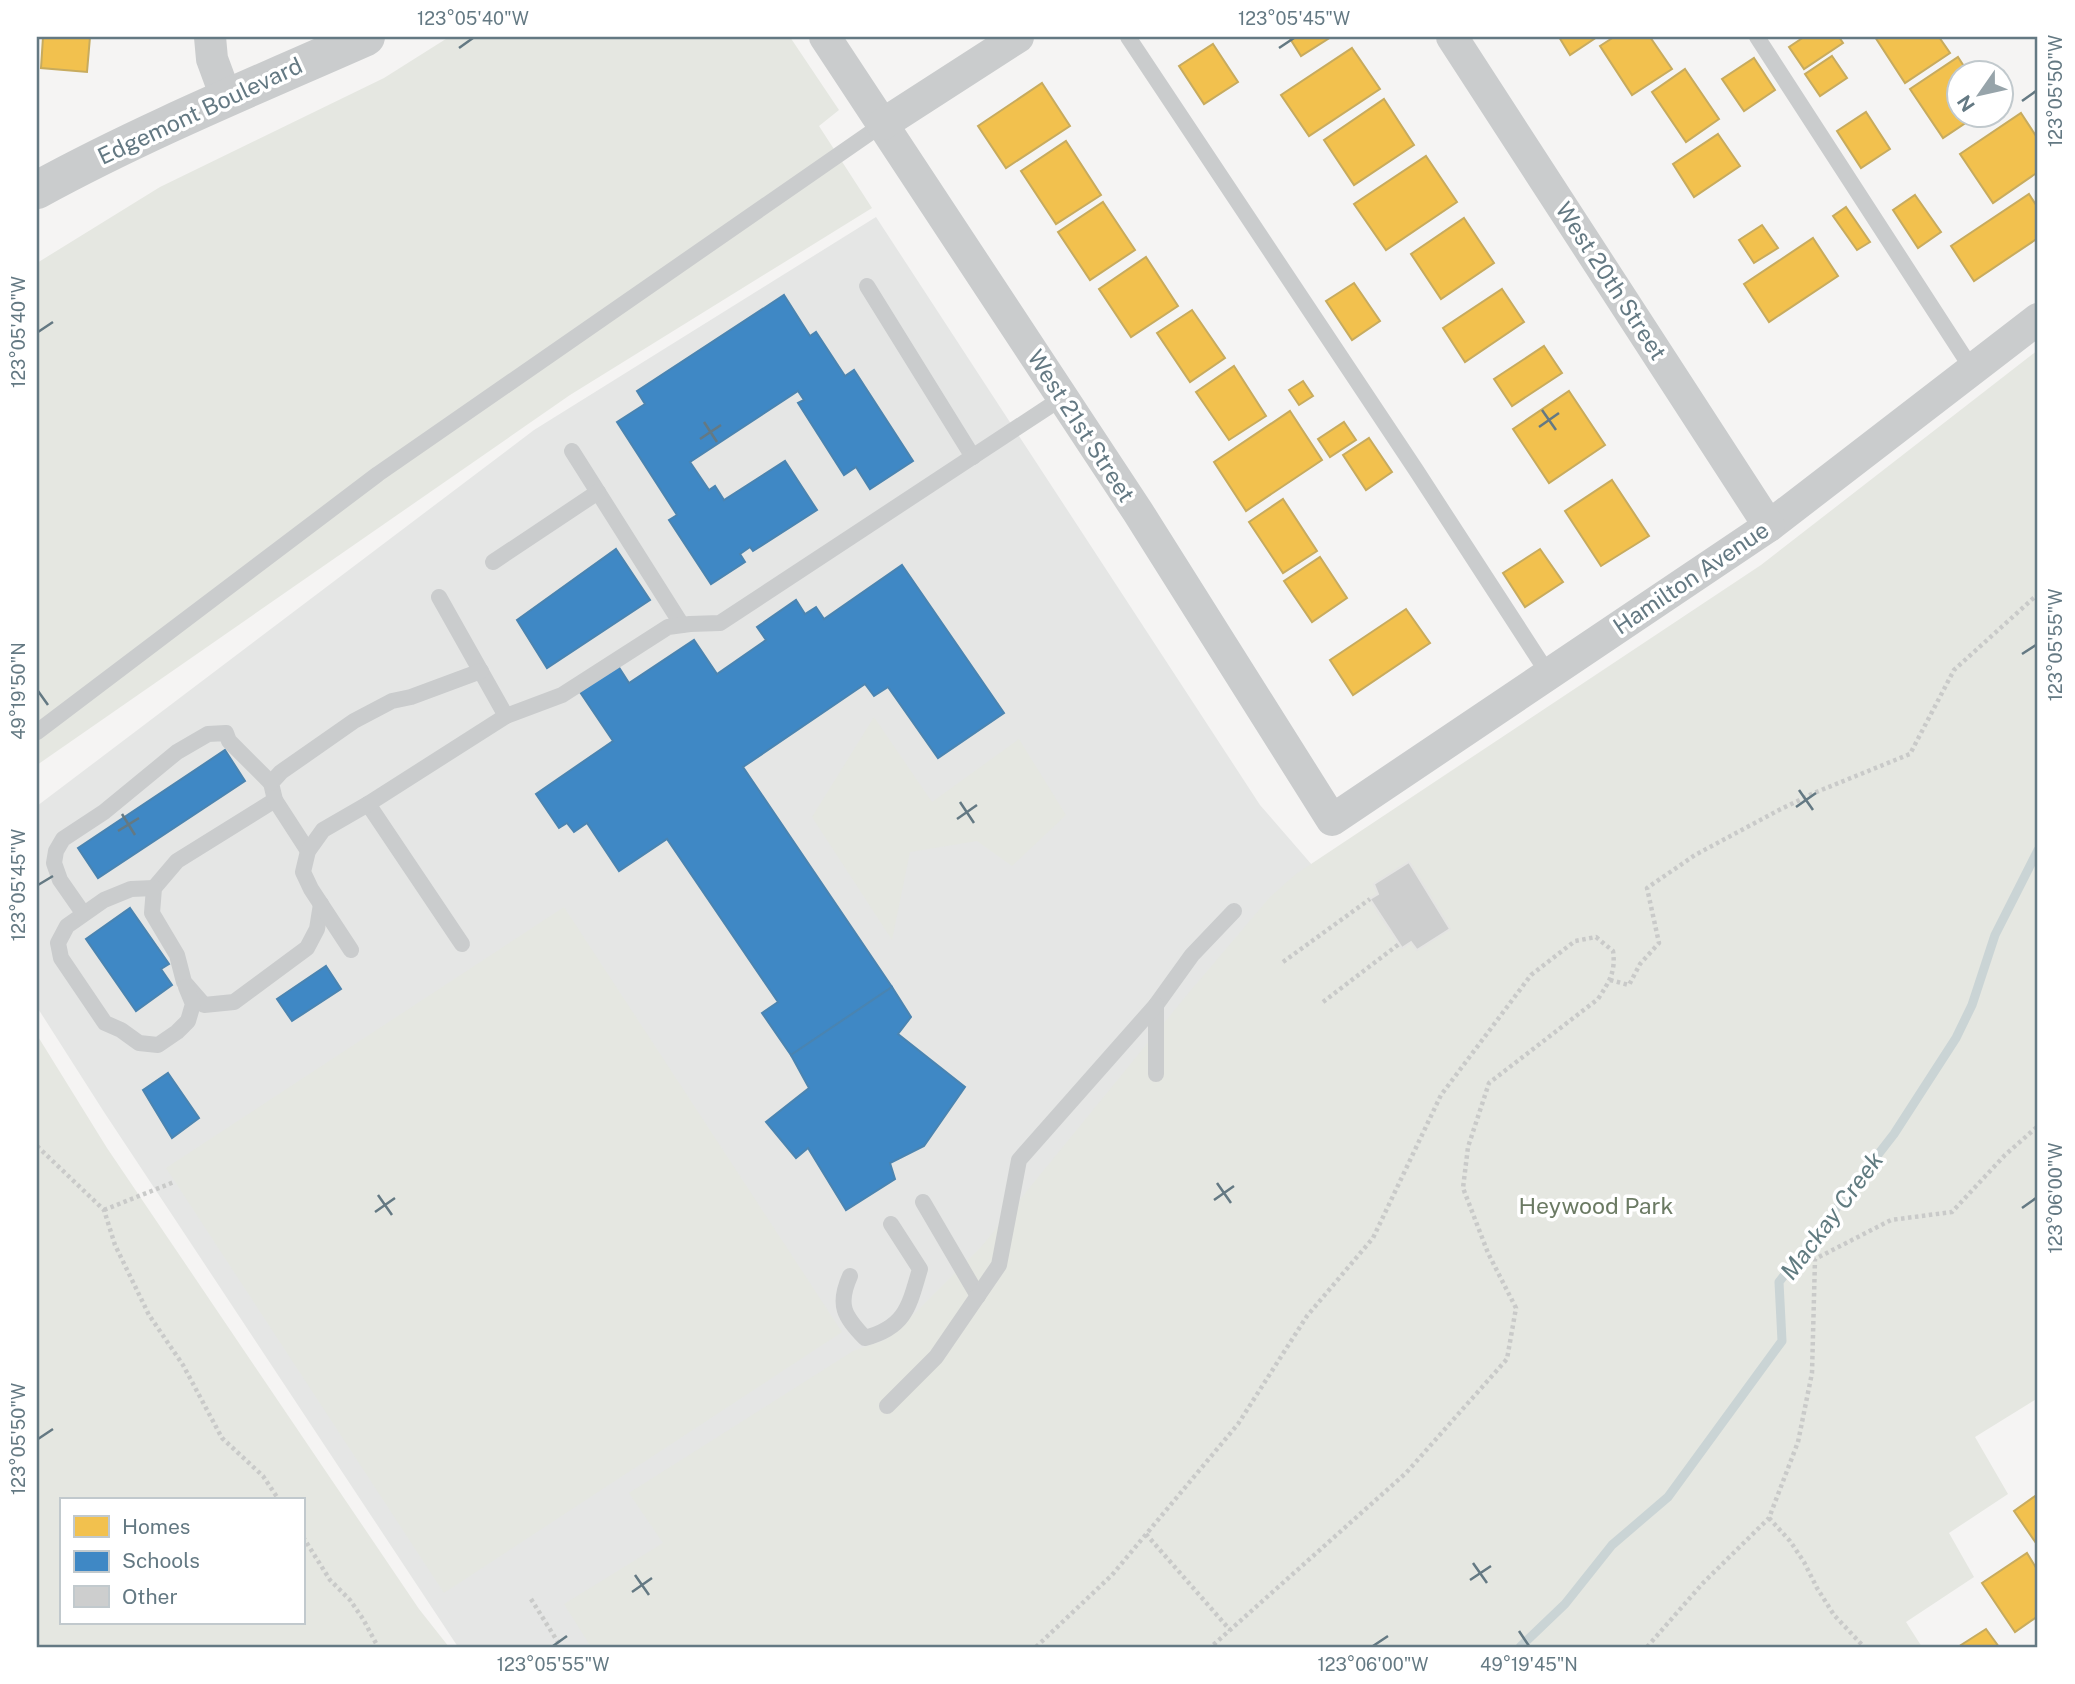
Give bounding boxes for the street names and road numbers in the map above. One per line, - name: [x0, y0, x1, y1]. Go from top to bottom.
- street label: Edgemont Boulevard: [93, 51, 306, 170]
- street label: West 20th Street: [1550, 197, 1672, 365]
- street label: West 21st Street: [1022, 345, 1141, 507]
- street label: Hamilton Avenue: [1608, 516, 1774, 640]

